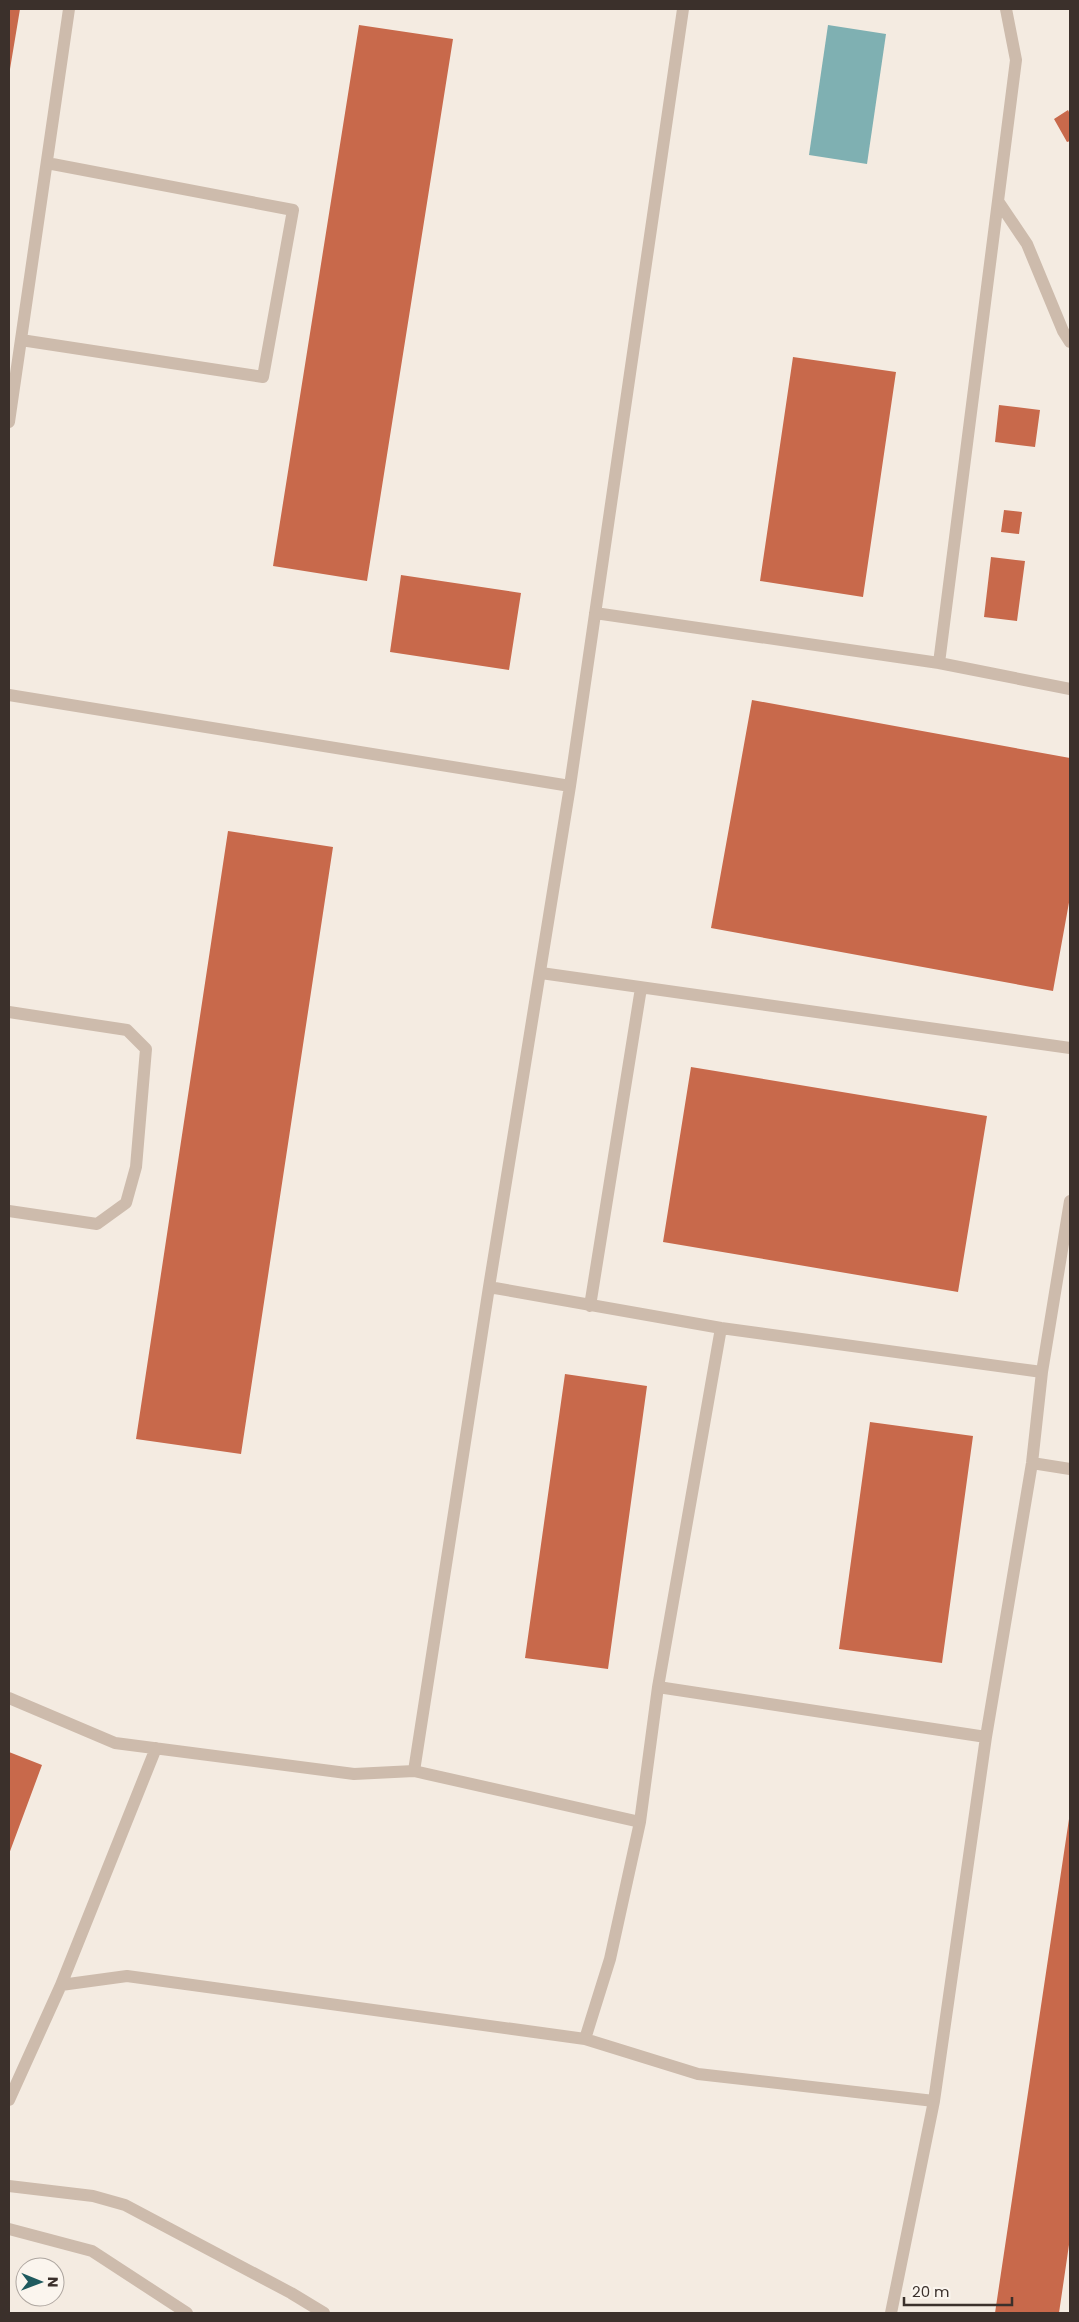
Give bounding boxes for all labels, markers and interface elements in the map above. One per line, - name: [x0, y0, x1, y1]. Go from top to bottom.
- north arrow: [15, 2257, 65, 2307]
- scale bar: [904, 2274, 1012, 2306]
- text: N: [43, 2277, 63, 2288]
- text: 20 m: [912, 2281, 950, 2302]

